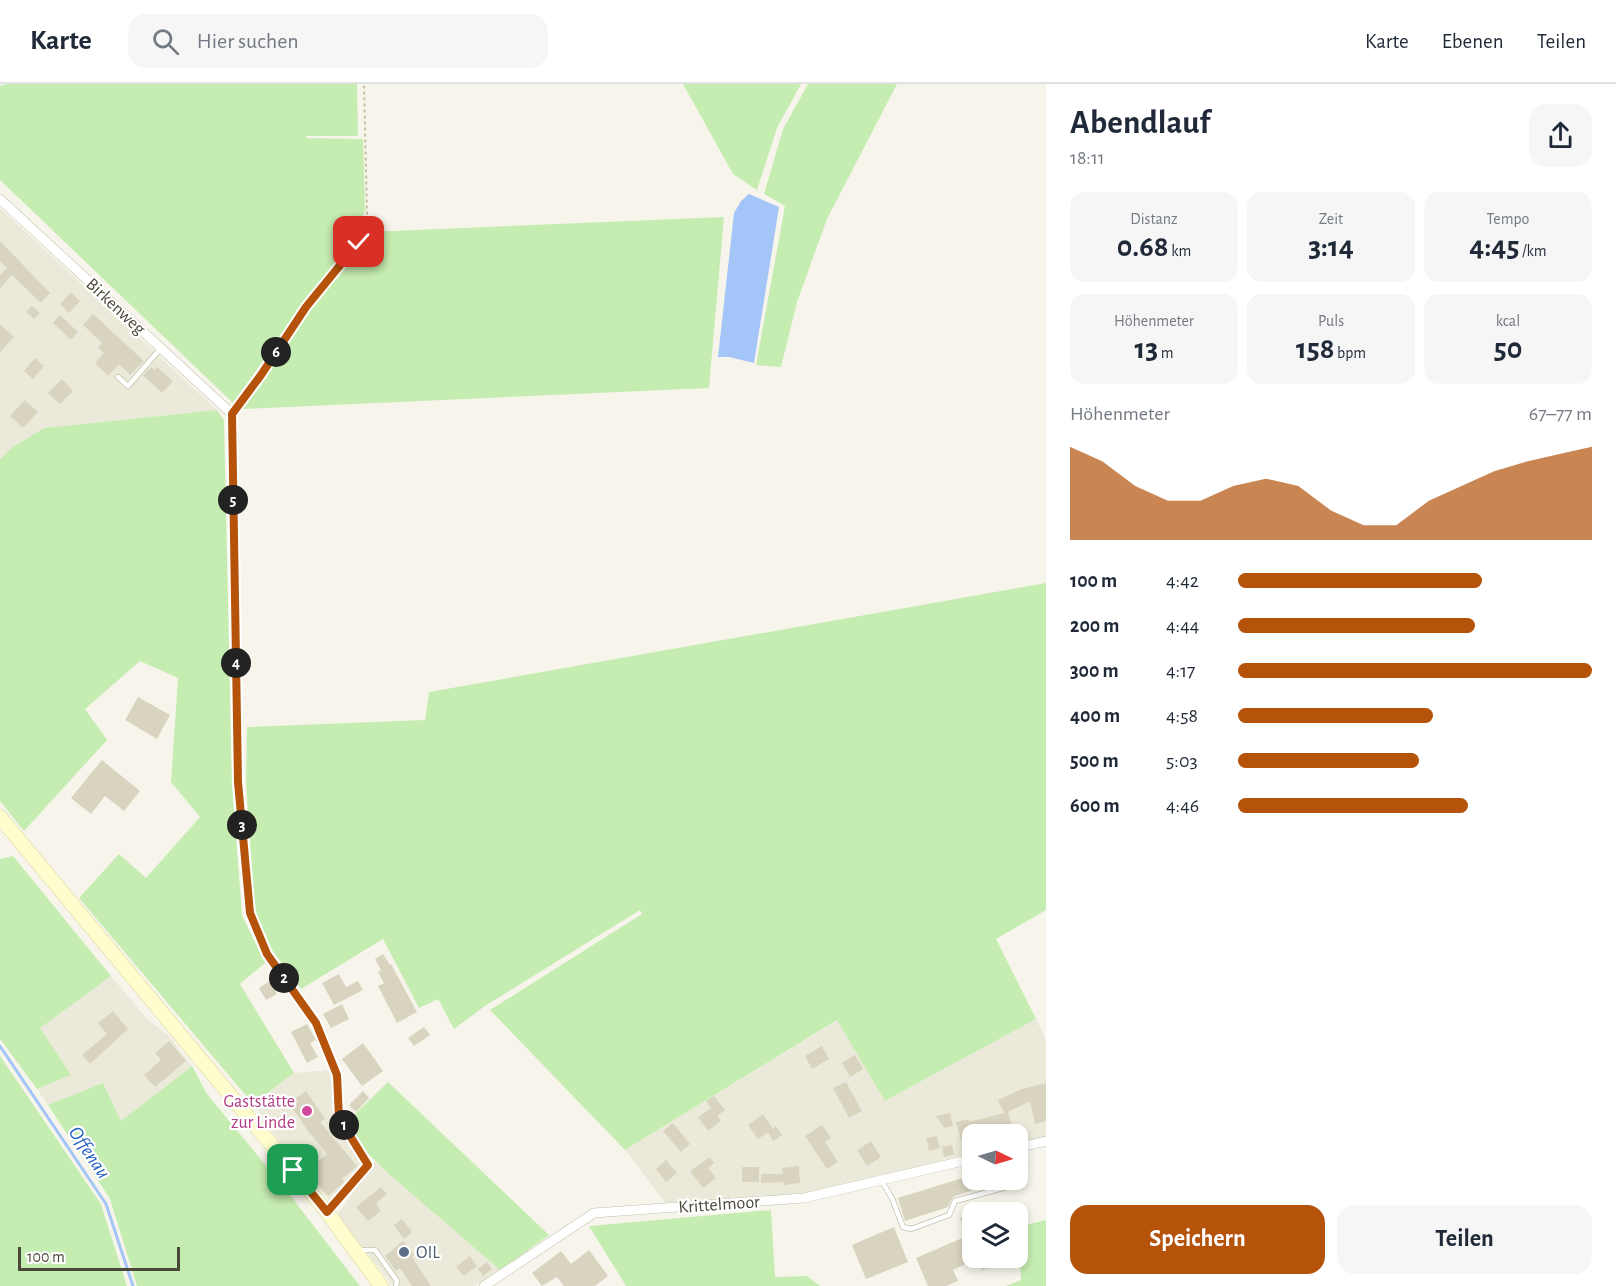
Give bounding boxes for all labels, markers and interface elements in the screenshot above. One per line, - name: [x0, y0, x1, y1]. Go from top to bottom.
- search box: [128, 14, 548, 68]
- icon: search: [149, 25, 182, 58]
- text: Karte: [30, 27, 92, 55]
- text: Hier suchen: [197, 30, 299, 52]
- text: Karte: [1365, 31, 1409, 52]
- text: Ebenen: [1442, 31, 1504, 52]
- text: Teilen: [1537, 31, 1586, 52]
- button: share: [1529, 104, 1592, 167]
- text: Abendlauf: [1070, 107, 1210, 140]
- text: 18:11: [1070, 148, 1105, 168]
- text: Distanz: [1130, 211, 1178, 227]
- text: Zeit: [1319, 211, 1343, 227]
- text: Tempo: [1487, 211, 1529, 227]
- pin: [333, 216, 384, 267]
- icon: check: [342, 225, 375, 258]
- text: 0.68: [1117, 232, 1169, 262]
- text: 3:14: [1308, 232, 1354, 262]
- text: 4:45: [1469, 232, 1519, 262]
- text: km: [1169, 243, 1191, 259]
- text: /km: [1519, 243, 1547, 259]
- street label: Birkenweg: [82, 275, 149, 339]
- text: Höhenmeter: [1114, 313, 1194, 329]
- text: Puls: [1318, 313, 1344, 329]
- text: kcal: [1496, 313, 1520, 329]
- text: 13: [1134, 334, 1158, 364]
- text: 158: [1296, 334, 1334, 364]
- text: 50: [1494, 334, 1522, 364]
- pin: 6: [261, 337, 291, 367]
- text: 6: [272, 344, 280, 360]
- text: m: [1158, 345, 1174, 361]
- text: bpm: [1334, 345, 1366, 361]
- text: Höhenmeter: [1070, 404, 1170, 424]
- text: 67–77 m: [1529, 404, 1592, 424]
- pin: 5: [218, 485, 248, 515]
- text: 5: [230, 492, 236, 508]
- text: 100 m: [1070, 571, 1117, 591]
- text: 4:42: [1166, 571, 1199, 591]
- text: 200 m: [1070, 616, 1119, 636]
- text: 4:44: [1166, 616, 1199, 636]
- pin: 4: [221, 648, 251, 678]
- text: 4: [232, 655, 240, 671]
- text: 300 m: [1070, 661, 1119, 681]
- text: 4:17: [1166, 661, 1195, 681]
- text: 400 m: [1070, 706, 1120, 726]
- text: 4:58: [1166, 706, 1198, 726]
- text: 500 m: [1070, 751, 1119, 771]
- text: 5:03: [1166, 751, 1198, 771]
- text: 600 m: [1070, 796, 1120, 816]
- text: 4:46: [1166, 796, 1199, 816]
- pin: 3: [227, 810, 257, 840]
- text: 3: [239, 817, 245, 833]
- pin: 2: [269, 963, 299, 993]
- text: 2: [280, 970, 288, 986]
- place label: Gaststätte zur Linde: [223, 1093, 295, 1132]
- marker: Gaststätte zur Linde: [300, 1104, 314, 1118]
- pin: 1: [329, 1110, 359, 1140]
- text: 1: [341, 1117, 347, 1133]
- water label: Offenau: [65, 1123, 114, 1182]
- north arrow: [962, 1124, 1028, 1190]
- map controls: [962, 1124, 1028, 1268]
- pin: [267, 1144, 318, 1195]
- icon: arrive: [276, 1153, 309, 1186]
- street label: Krittelmoor: [678, 1193, 761, 1217]
- button: layers: [962, 1202, 1028, 1268]
- button: Speichern: [1070, 1205, 1325, 1274]
- button: Teilen: [1337, 1205, 1592, 1274]
- scale bar: [18, 1244, 180, 1272]
- place label: OIL: [416, 1244, 440, 1262]
- marker: OIL: [397, 1245, 411, 1259]
- text: 100 m: [27, 1249, 65, 1265]

